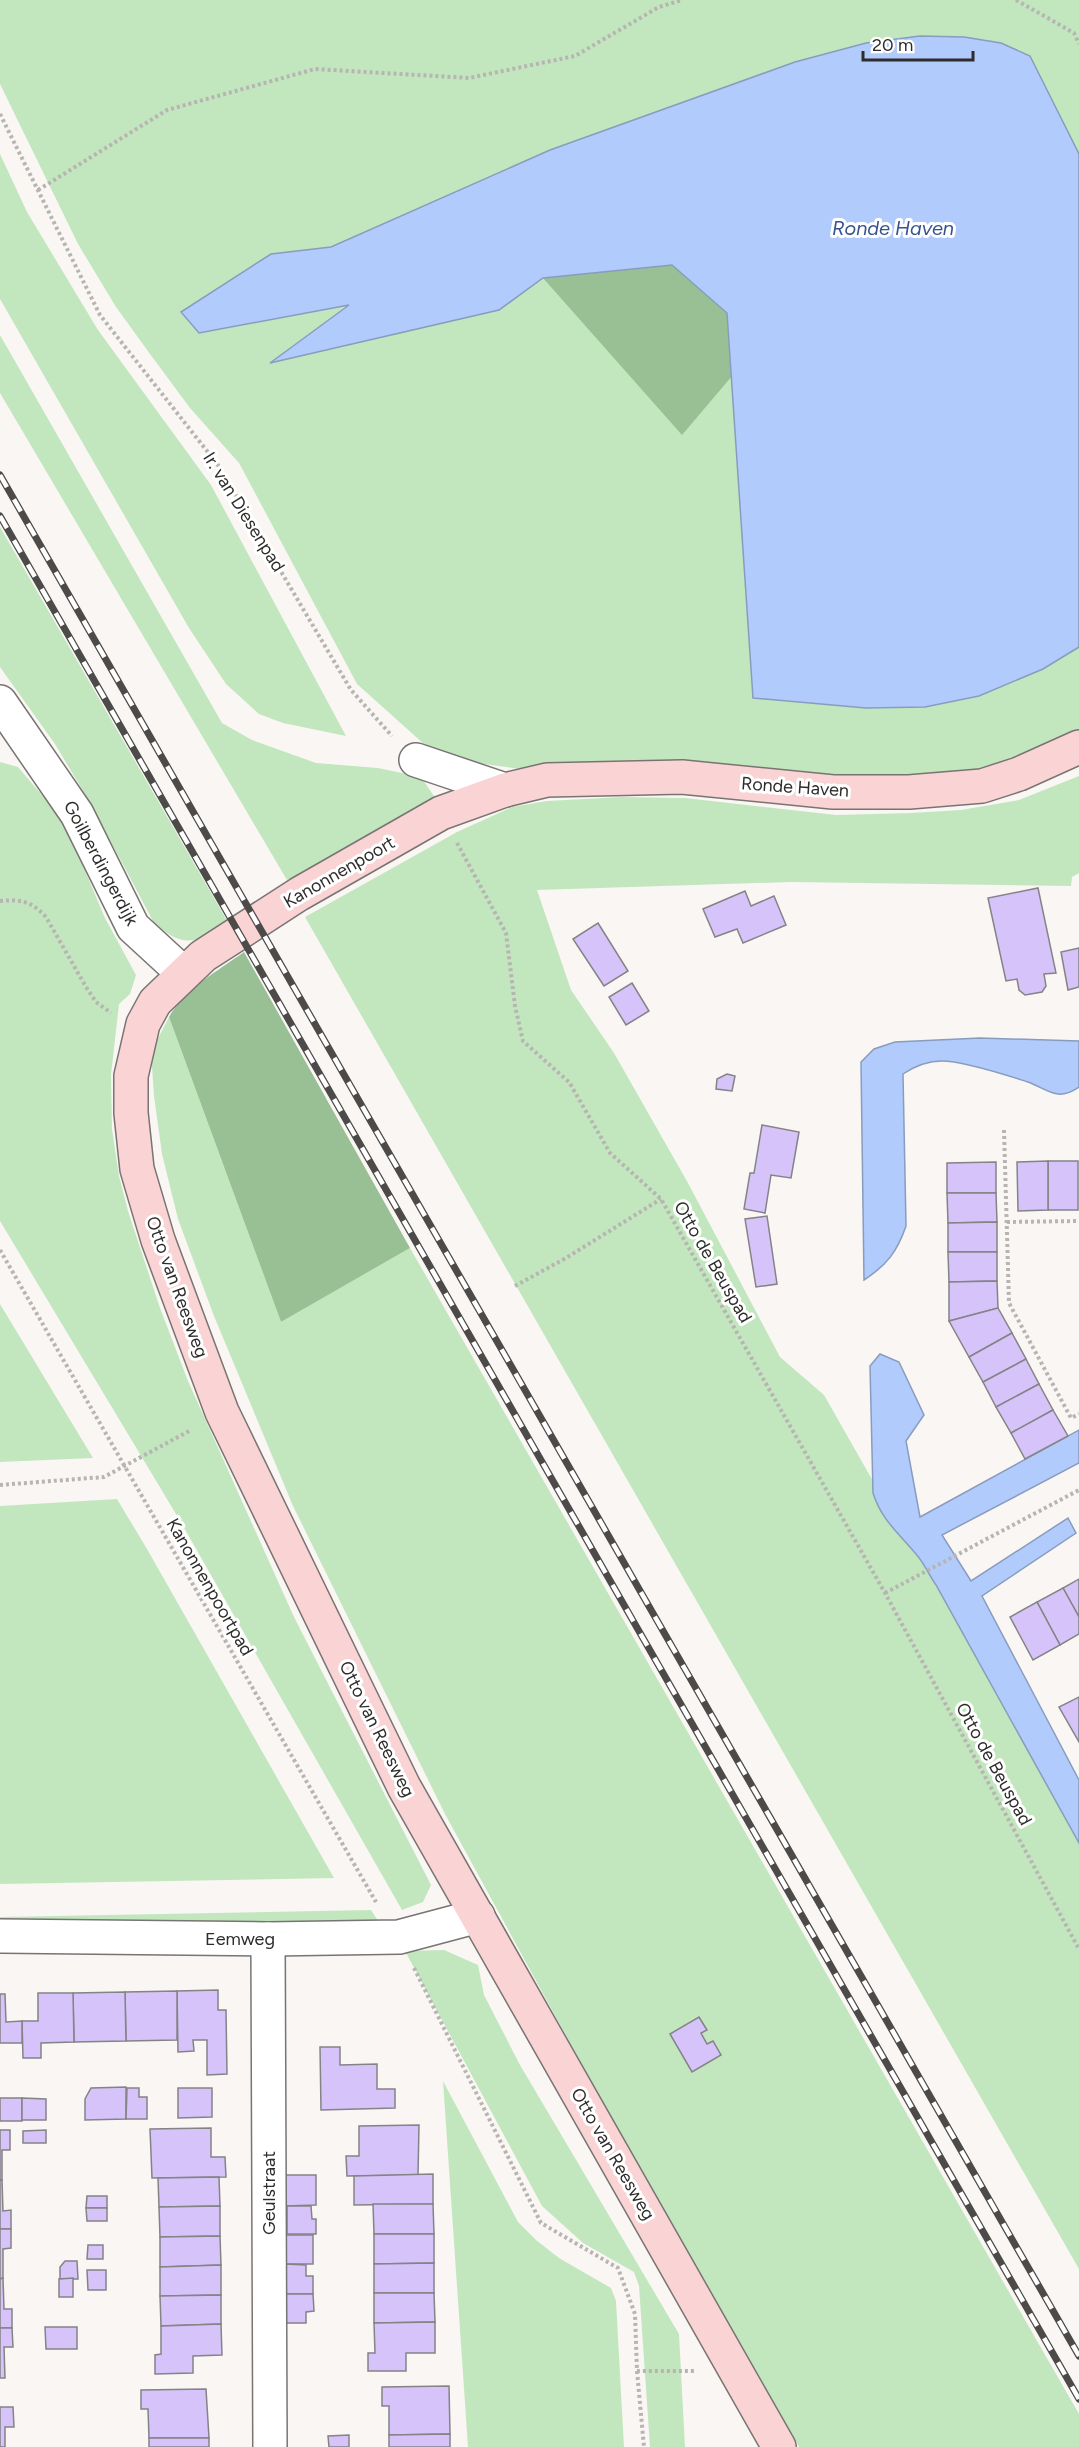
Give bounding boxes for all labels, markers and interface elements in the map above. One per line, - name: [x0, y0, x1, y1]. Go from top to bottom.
- scale bar: [863, 24, 972, 62]
- text: 20 m: [872, 34, 913, 56]
- water label: Ronde Haven: [832, 216, 954, 240]
- street label: Ir. van Diesenpad: [198, 448, 290, 576]
- street label: Ronde Haven: [740, 772, 850, 802]
- street label: Goilberdingerdijk: [59, 797, 143, 929]
- street label: Kanonnenpoort: [279, 831, 399, 913]
- street label: Otto de Beuspad: [669, 1197, 757, 1327]
- street label: Otto van Reesweg: [141, 1213, 213, 1361]
- street label: Kanonnenpoortpad: [162, 1514, 258, 1660]
- street label: Otto van Reesweg: [334, 1657, 420, 1801]
- street label: Otto de Beuspad: [951, 1699, 1037, 1829]
- street label: Eemweg: [205, 1928, 275, 1950]
- street label: Otto van Reesweg: [566, 2084, 660, 2224]
- street label: Geulstraat: [258, 2151, 280, 2235]

